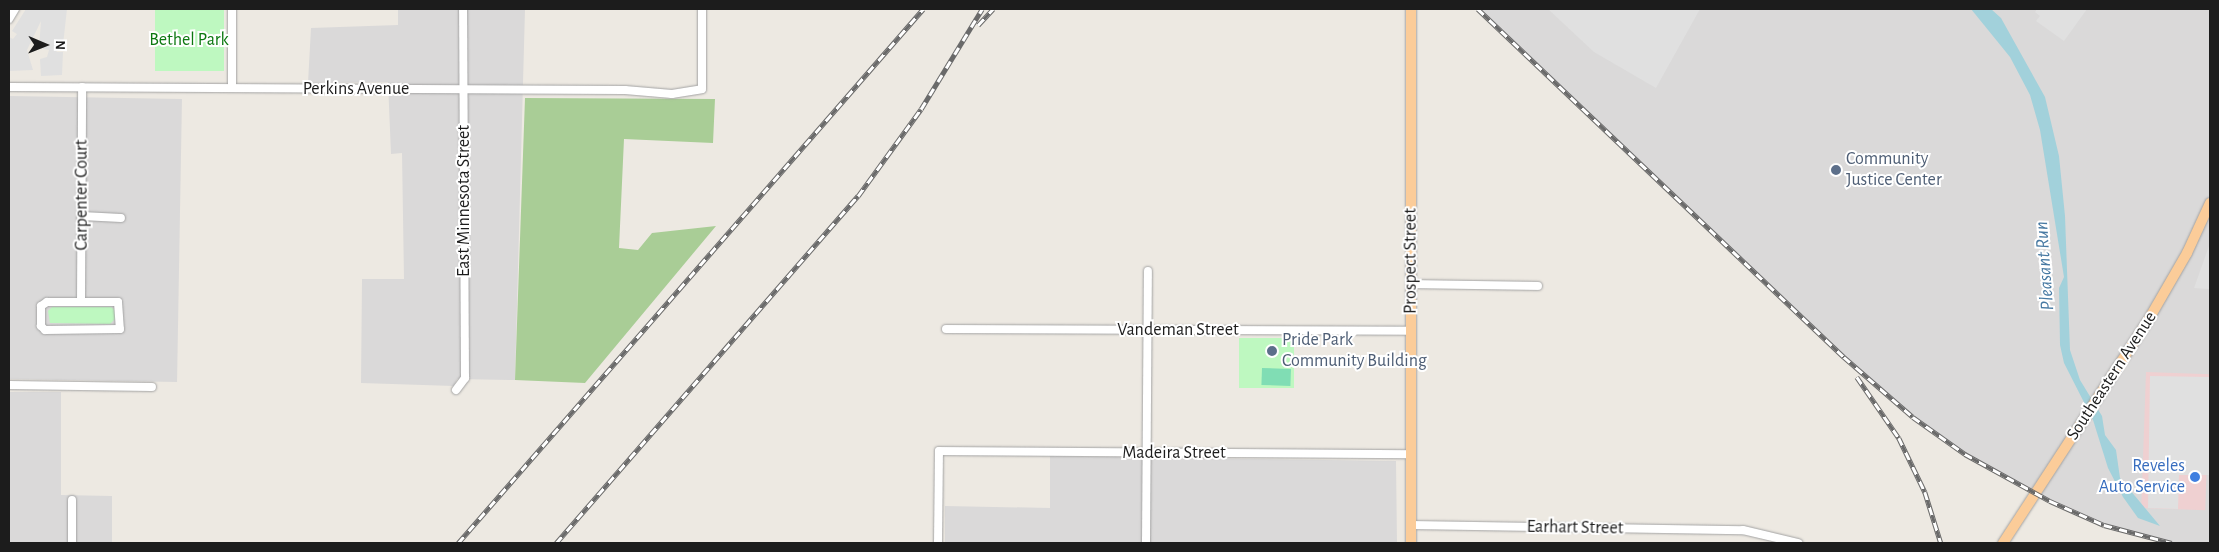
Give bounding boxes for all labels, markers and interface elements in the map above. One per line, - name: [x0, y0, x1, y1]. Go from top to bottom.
- north arrow: [20, 20, 70, 70]
- park label: Bethel Park: [149, 29, 229, 51]
- text: N: [53, 40, 67, 50]
- street label: Perkins Avenue: [303, 78, 409, 100]
- street label: East Minnesota Street: [453, 125, 475, 277]
- street label: Carpenter Court: [71, 139, 93, 251]
- place label: Community Justice Center: [1846, 149, 1942, 192]
- marker: Community Justice Center: [1830, 164, 1842, 176]
- street label: Prospect Street: [1400, 208, 1422, 314]
- water label: Pleasant Run: [2031, 221, 2059, 311]
- street label: Southeastern Avenue: [2062, 308, 2162, 444]
- street label: Vandeman Street: [1117, 319, 1239, 341]
- place label: Pride Park Community Building: [1282, 330, 1427, 372]
- marker: Pride Park Community Building: [1266, 345, 1278, 357]
- street label: Madeira Street: [1122, 442, 1226, 464]
- place label: Reveles Auto Service: [2099, 456, 2185, 498]
- marker: Reveles Auto Service: [2189, 471, 2201, 483]
- street label: Earhart Street: [1526, 516, 1624, 540]

